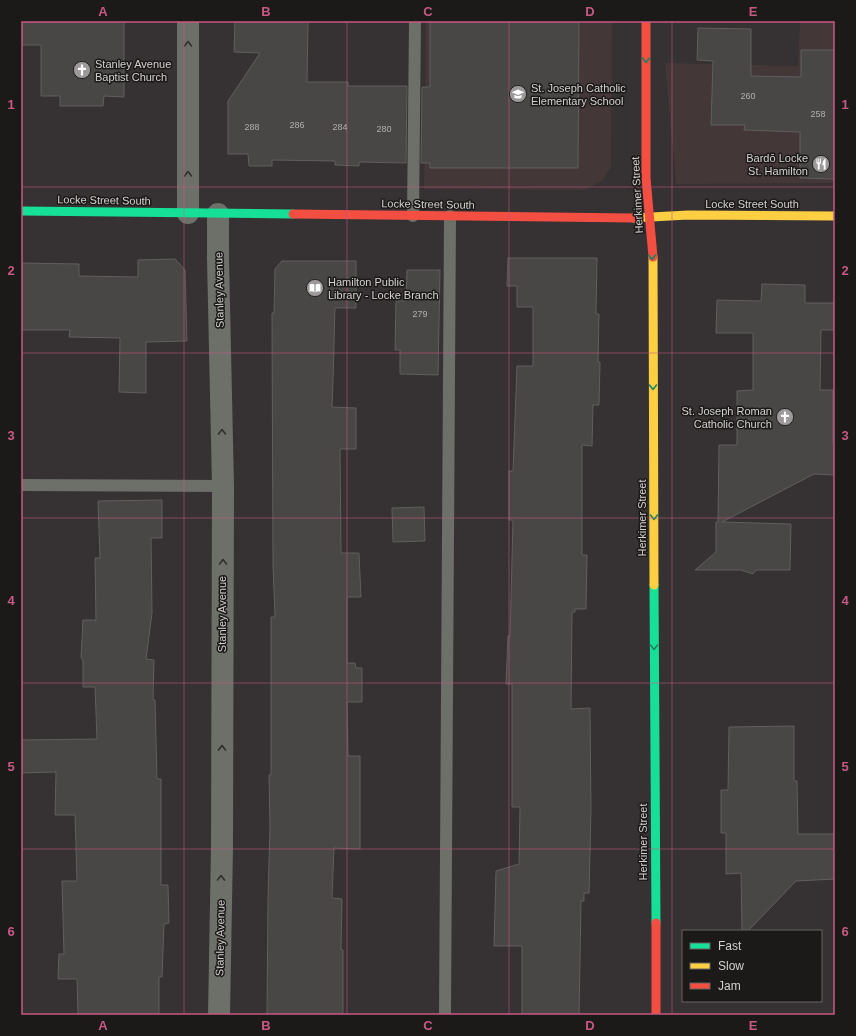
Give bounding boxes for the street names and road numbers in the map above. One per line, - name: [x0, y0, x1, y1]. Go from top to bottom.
- street label: Herkimer Street: [629, 156, 645, 234]
- street label: Locke Street South: [57, 193, 151, 207]
- street label: Locke Street South: [381, 197, 475, 211]
- street label: Locke Street South: [705, 198, 799, 210]
- street label: Stanley Avenue: [212, 252, 226, 328]
- street label: Herkimer Street: [636, 479, 648, 557]
- street label: Stanley Avenue: [216, 576, 228, 652]
- street label: Herkimer Street: [637, 803, 649, 881]
- street label: Stanley Avenue: [213, 900, 227, 976]

